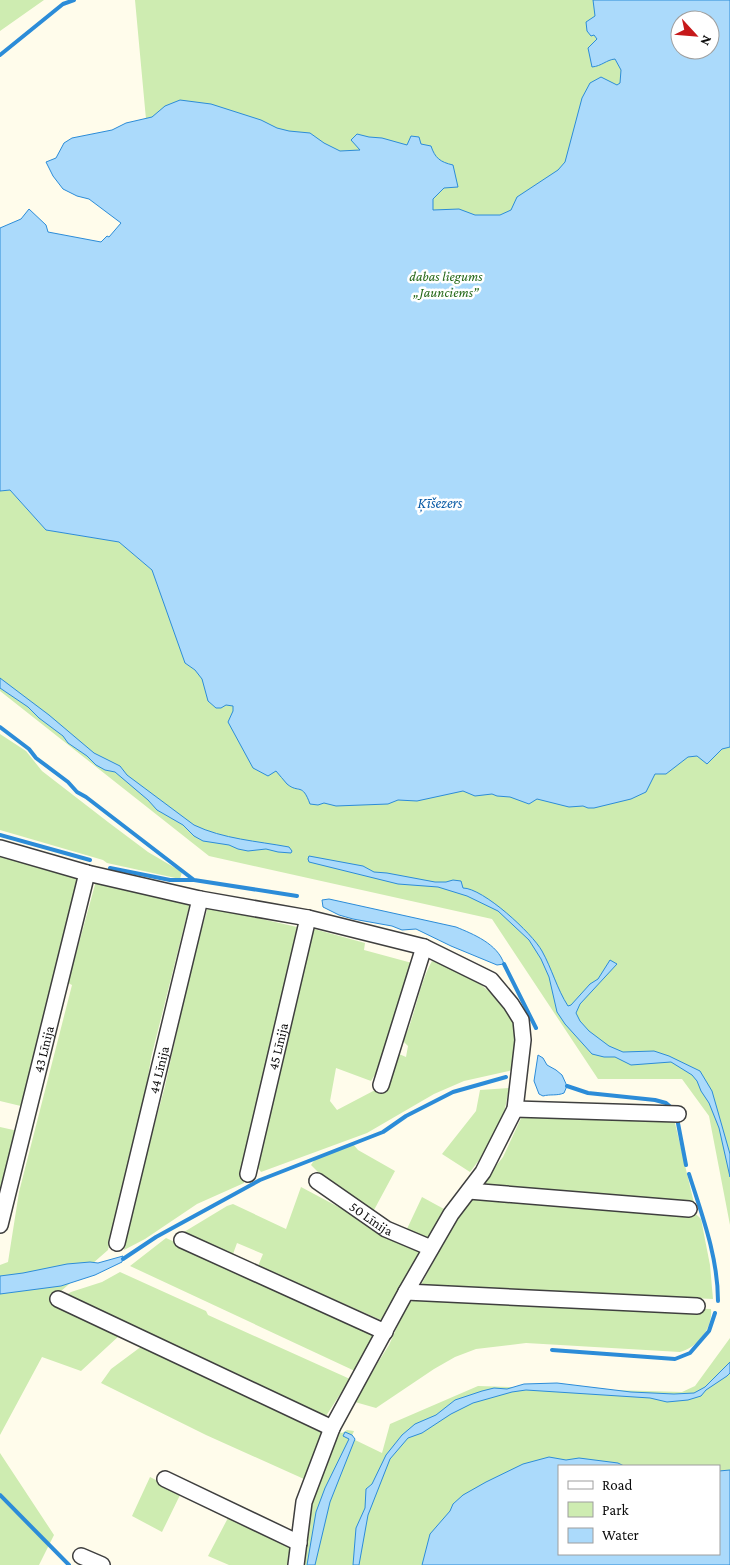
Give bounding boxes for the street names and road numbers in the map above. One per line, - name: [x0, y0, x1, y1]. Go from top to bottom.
- street label: 45 Līnija: [265, 1021, 291, 1072]
- street label: 43 Līnija: [30, 1024, 57, 1075]
- street label: 44 Līnija: [145, 1044, 172, 1096]
- street label: 50 Līnija: [347, 1198, 396, 1239]

